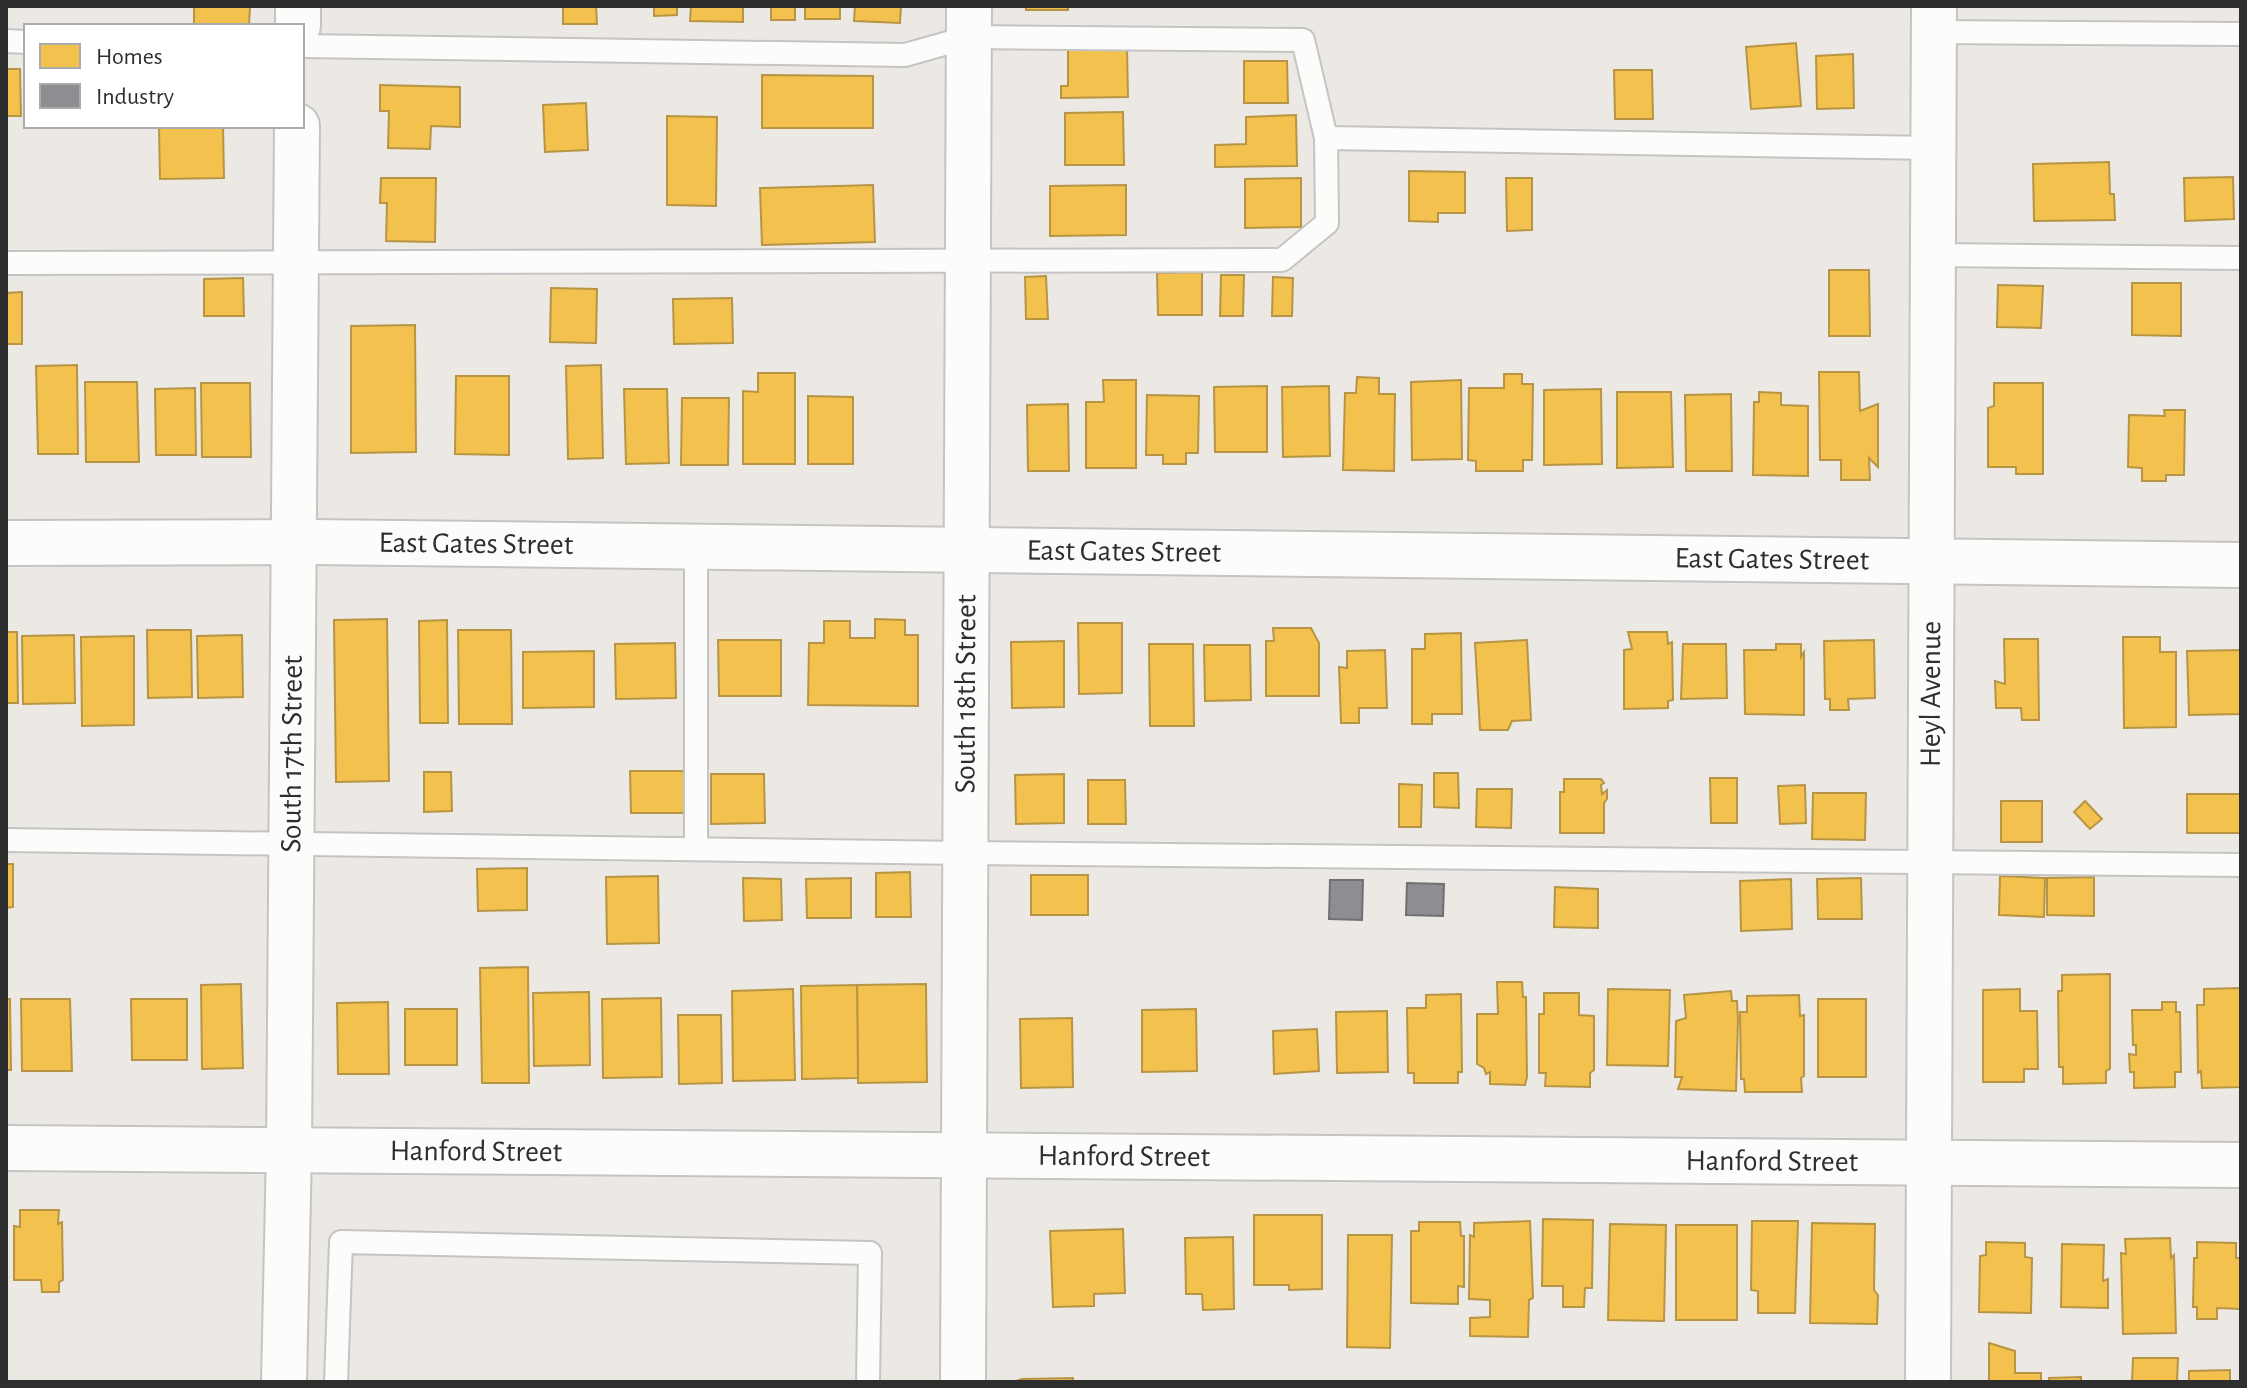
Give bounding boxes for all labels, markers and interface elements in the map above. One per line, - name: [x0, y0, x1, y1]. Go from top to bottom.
- legend: [24, 24, 304, 128]
- text: Homes: [96, 45, 163, 69]
- text: Industry: [96, 85, 174, 109]
- street label: East Gates Street: [378, 528, 574, 560]
- street label: East Gates Street: [1026, 536, 1222, 568]
- street label: East Gates Street: [1674, 543, 1870, 576]
- street label: South 18th Street: [951, 594, 981, 794]
- street label: Heyl Avenue: [1916, 621, 1946, 767]
- street label: South 17th Street: [276, 655, 308, 853]
- street label: Hanford Street: [390, 1136, 563, 1167]
- street label: Hanford Street: [1038, 1141, 1211, 1172]
- street label: Hanford Street: [1686, 1146, 1859, 1177]

